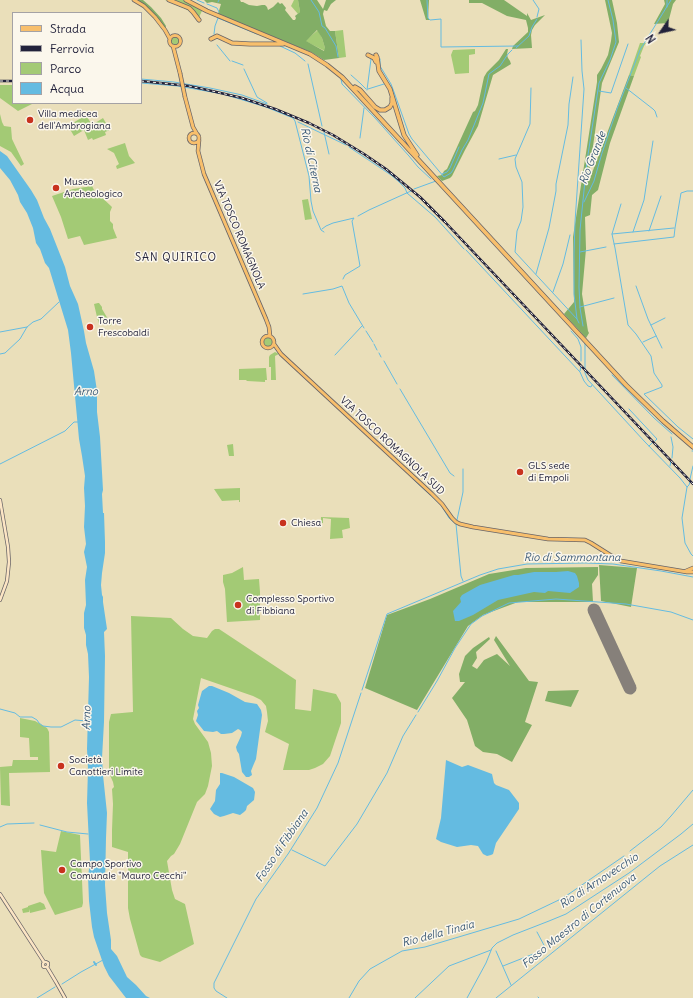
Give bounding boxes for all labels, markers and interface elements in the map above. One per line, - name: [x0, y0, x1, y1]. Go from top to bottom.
- legend: [12, 12, 142, 104]
- north arrow: [641, 12, 681, 52]
- text: Strada: [50, 21, 86, 36]
- text: N: [643, 32, 659, 46]
- text: Ferrovia: [50, 41, 94, 56]
- text: Parco: [50, 61, 81, 76]
- text: Acqua: [50, 81, 84, 96]
- place label: Villa medicea dell'Ambrogiana: [38, 108, 111, 132]
- marker: Villa medicea dell'Ambrogiana: [25, 115, 35, 125]
- water label: Rio di Citerna: [298, 126, 324, 194]
- water label: Rio Grande: [577, 130, 609, 186]
- place label: Museo Archeologico: [64, 176, 123, 200]
- street label: VIA TOSCO ROMAGNOLA: [211, 179, 267, 291]
- marker: Museo Archeologico: [51, 183, 61, 193]
- district label: SAN QUIRICO: [135, 251, 217, 265]
- place label: Torre Frescobaldi: [98, 315, 149, 338]
- marker: Torre Frescobaldi: [85, 322, 95, 332]
- water label: Arno: [74, 385, 98, 399]
- street label: VIA TOSCO ROMAGNOLA SUD: [337, 394, 447, 498]
- place label: GLS sede di Empoli: [528, 460, 570, 484]
- marker: GLS sede di Empoli: [515, 467, 525, 477]
- place label: Chiesa: [291, 517, 321, 529]
- marker: Chiesa: [278, 518, 288, 528]
- water label: Rio di Sammontana: [524, 551, 620, 565]
- place label: Complesso Sportivo di Fibbiana: [246, 593, 334, 616]
- marker: Complesso Sportivo di Fibbiana: [233, 600, 243, 610]
- water label: Arno: [80, 706, 94, 730]
- place label: Società Canottieri Limite: [69, 754, 143, 778]
- marker: Società Canottieri Limite: [56, 761, 66, 771]
- water label: Fosso di Fibbiana: [253, 807, 311, 885]
- water label: Rio di Arnovecchio: [557, 851, 641, 911]
- place label: Campo Sportivo Comunale "Mauro Cecchi": [70, 858, 186, 882]
- marker: Campo Sportivo Comunale "Mauro Cecchi": [57, 865, 67, 875]
- water label: Fosso Maestro di Cortenuova: [519, 871, 639, 971]
- water label: Rio della Tinaia: [401, 918, 475, 950]

